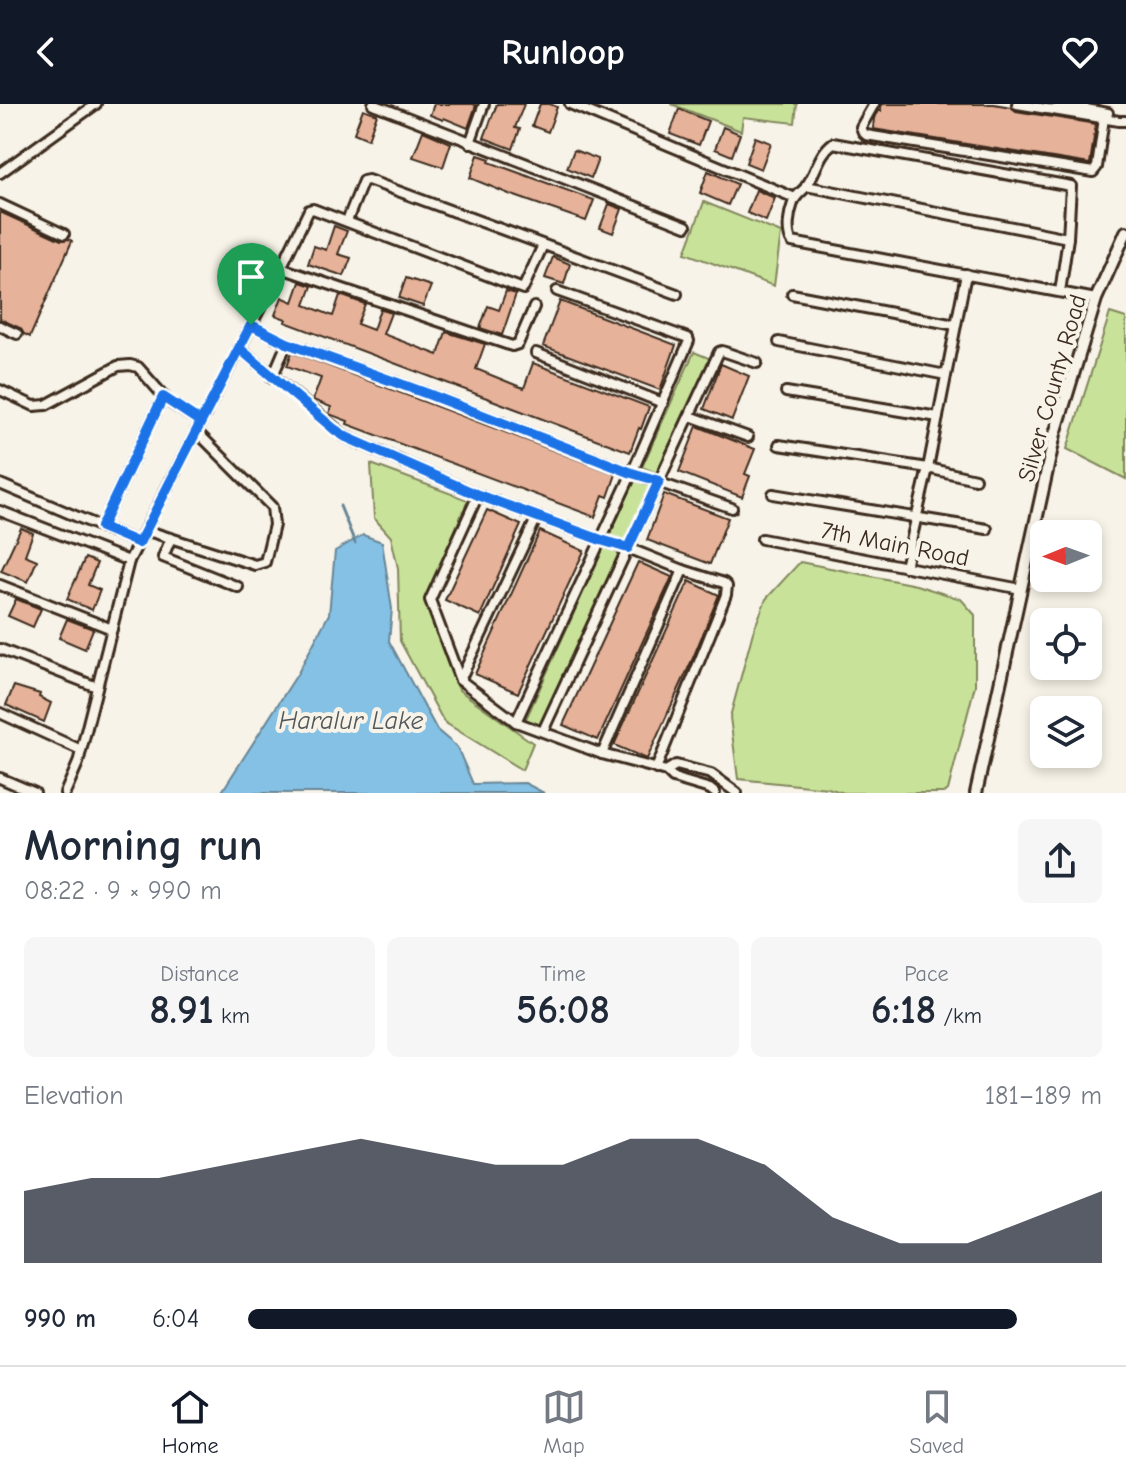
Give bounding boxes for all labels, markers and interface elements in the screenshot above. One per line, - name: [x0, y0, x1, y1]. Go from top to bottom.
- icon: back: [24, 30, 68, 74]
- icon: heart: [1058, 30, 1102, 74]
- text: Runloop: [501, 32, 625, 73]
- pin: [217, 243, 285, 325]
- icon: arrive: [229, 255, 273, 299]
- street label: Silver County Road: [1012, 291, 1092, 485]
- street label: 7th Main Road: [819, 516, 971, 572]
- north arrow: [1030, 520, 1102, 592]
- map controls: [1030, 520, 1102, 768]
- button: locate: [1030, 608, 1102, 680]
- button: layers: [1030, 696, 1102, 768]
- water label: Haralur Lake: [278, 706, 424, 736]
- button: share: [1018, 819, 1102, 903]
- text: Morning run: [24, 820, 263, 871]
- text: 08:22 · 9 × 990 m: [24, 876, 222, 906]
- text: Distance: [160, 961, 239, 987]
- text: Time: [540, 961, 586, 987]
- text: Pace: [904, 961, 949, 987]
- text: 8.91: [149, 987, 214, 1033]
- text: 56:08: [516, 987, 610, 1033]
- text: 6:18: [871, 987, 936, 1033]
- text: km: [214, 1003, 250, 1029]
- text: /km: [936, 1003, 982, 1029]
- text: Elevation: [24, 1081, 124, 1111]
- text: 181–189 m: [985, 1081, 1102, 1111]
- text: 990 m: [24, 1304, 96, 1334]
- text: 6:04: [152, 1304, 199, 1334]
- tab: Home: [162, 1385, 218, 1459]
- tab: Map: [542, 1385, 586, 1459]
- tab: Saved: [909, 1385, 964, 1459]

